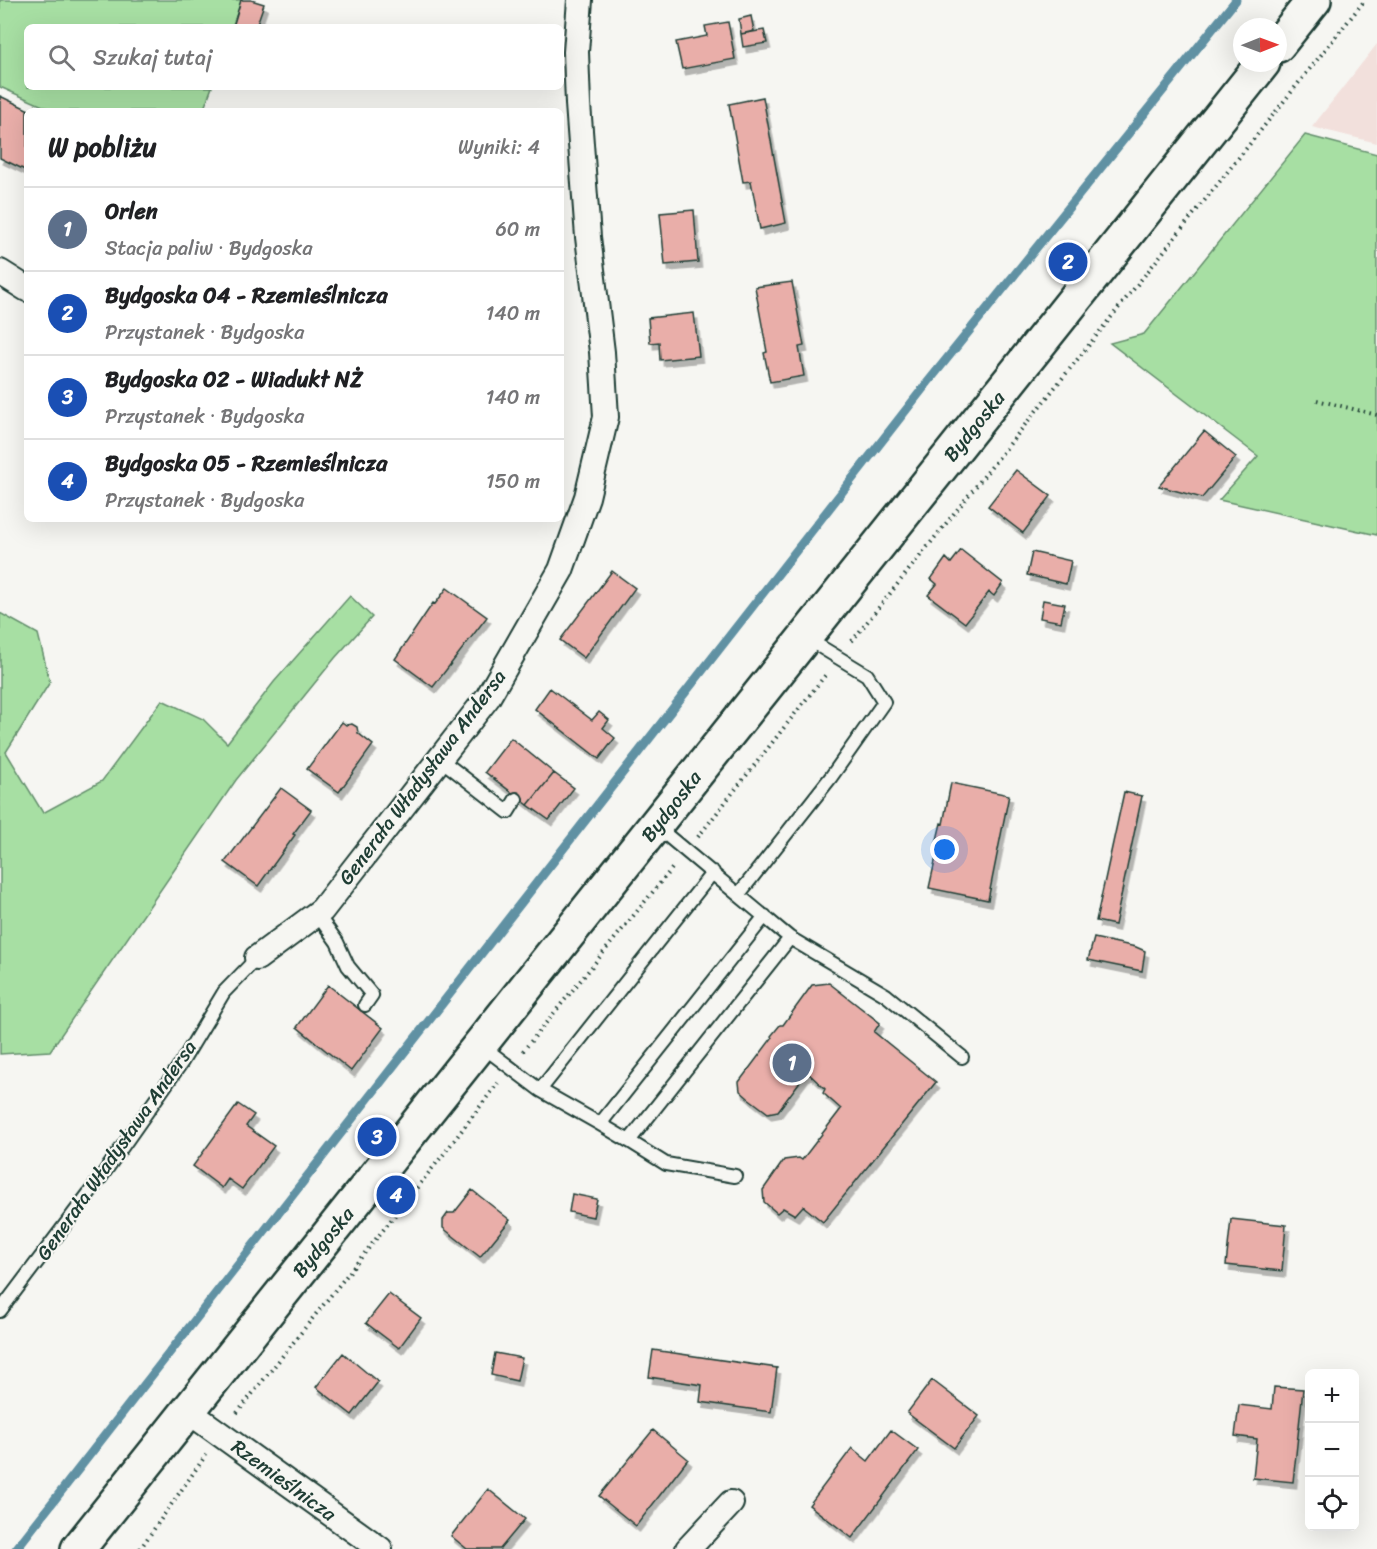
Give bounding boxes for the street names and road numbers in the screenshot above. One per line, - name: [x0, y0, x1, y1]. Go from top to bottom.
- street label: Bydgoska: [934, 382, 1015, 470]
- street label: Generała Władysława Andersa: [329, 662, 515, 893]
- street label: Bydgoska: [632, 762, 712, 850]
- street label: Generała Władysława Andersa: [27, 1033, 206, 1268]
- street label: Bydgoska: [283, 1198, 364, 1286]
- street label: Rzemieślnicza: [224, 1430, 345, 1531]

